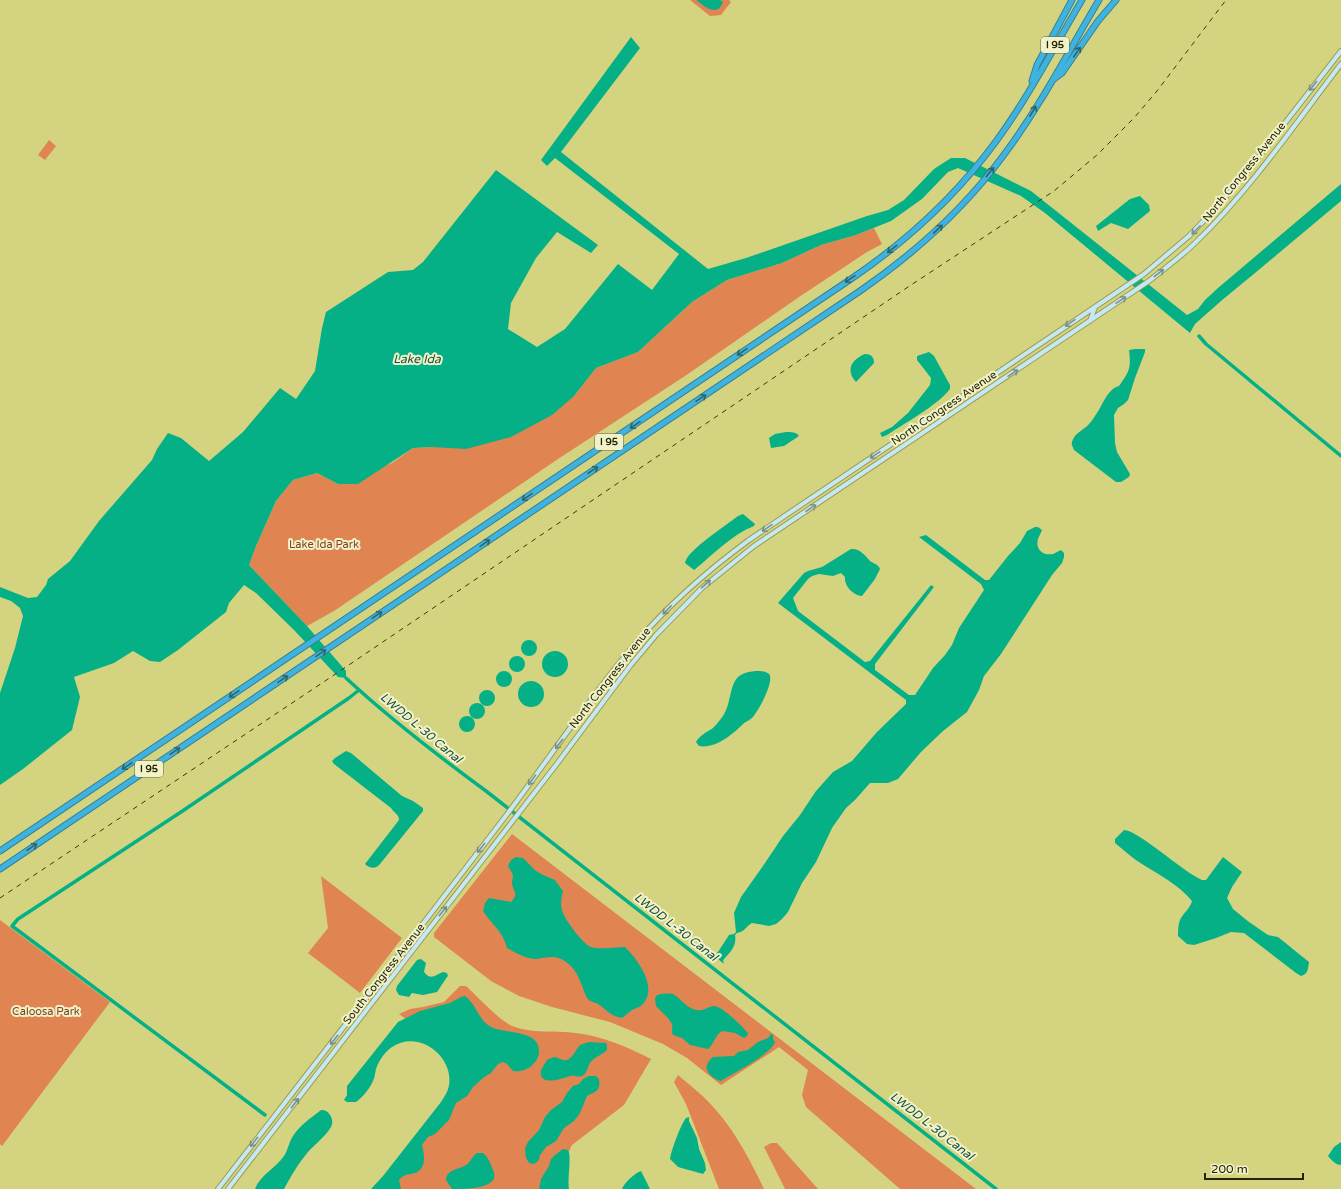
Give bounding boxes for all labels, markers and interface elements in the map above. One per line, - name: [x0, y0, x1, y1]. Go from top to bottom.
- road number: I 95: [1041, 37, 1069, 53]
- one-way arrow: [1073, 47, 1081, 58]
- one-way arrow: [1309, 81, 1318, 92]
- one-way arrow: [1030, 105, 1038, 117]
- street label: North Congress Avenue: [1200, 120, 1288, 224]
- one-way arrow: [986, 167, 995, 178]
- one-way arrow: [933, 224, 943, 234]
- one-way arrow: [1191, 225, 1201, 235]
- one-way arrow: [887, 245, 898, 253]
- one-way arrow: [1154, 269, 1165, 277]
- one-way arrow: [844, 276, 856, 284]
- one-way arrow: [1115, 296, 1126, 304]
- one-way arrow: [1065, 319, 1076, 327]
- one-way arrow: [737, 348, 748, 356]
- water label: Lake Ida: [393, 352, 441, 366]
- street label: North Congress Avenue: [889, 368, 999, 448]
- one-way arrow: [1007, 369, 1018, 377]
- one-way arrow: [695, 393, 707, 401]
- one-way arrow: [629, 420, 640, 429]
- road number: I 95: [595, 434, 623, 450]
- one-way arrow: [869, 451, 880, 459]
- one-way arrow: [587, 466, 598, 474]
- one-way arrow: [521, 493, 532, 501]
- one-way arrow: [805, 504, 816, 512]
- one-way arrow: [762, 524, 773, 532]
- park label: Lake Ida Park: [289, 538, 359, 551]
- one-way arrow: [479, 539, 490, 547]
- one-way arrow: [701, 580, 711, 589]
- one-way arrow: [662, 605, 671, 615]
- one-way arrow: [372, 611, 383, 619]
- street label: North Congress Avenue: [567, 625, 653, 731]
- one-way arrow: [316, 649, 327, 657]
- one-way arrow: [277, 675, 288, 683]
- one-way arrow: [229, 690, 240, 698]
- water label: LWDD L-30 Canal: [377, 690, 466, 767]
- one-way arrow: [555, 738, 563, 749]
- one-way arrow: [169, 747, 181, 755]
- road number: I 95: [135, 761, 163, 777]
- one-way arrow: [121, 762, 132, 770]
- one-way arrow: [528, 775, 536, 786]
- one-way arrow: [477, 842, 485, 853]
- one-way arrow: [27, 843, 38, 852]
- water label: LWDD L-30 Canal: [632, 890, 722, 965]
- one-way arrow: [438, 906, 447, 917]
- street label: South Congress Avenue: [340, 921, 428, 1027]
- park label: Caloosa Park: [12, 1005, 80, 1018]
- one-way arrow: [329, 1034, 338, 1045]
- water label: LWDD L-30 Canal: [888, 1089, 978, 1164]
- one-way arrow: [290, 1097, 299, 1108]
- one-way arrow: [250, 1137, 258, 1148]
- scale bar: [1205, 1155, 1303, 1181]
- text: 200 m: [1211, 1162, 1248, 1176]

